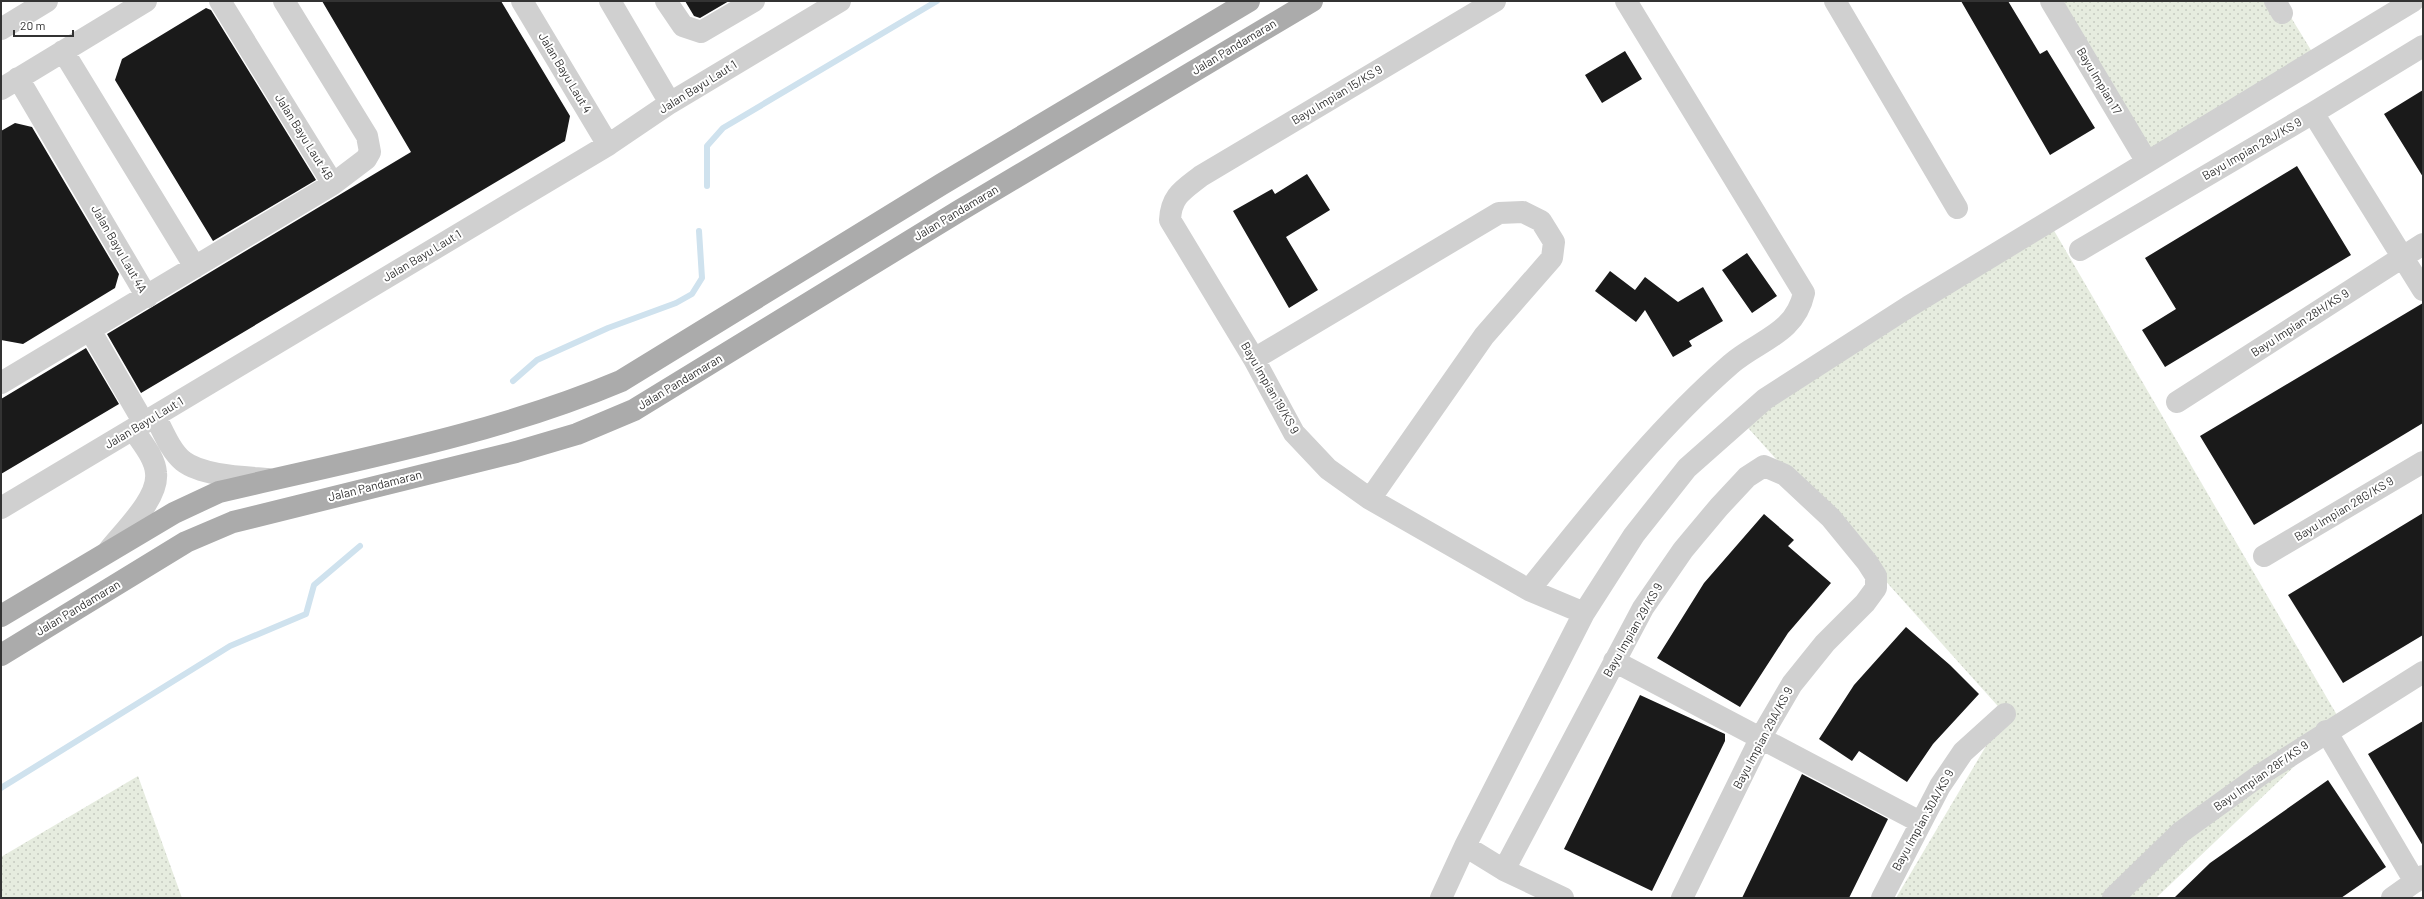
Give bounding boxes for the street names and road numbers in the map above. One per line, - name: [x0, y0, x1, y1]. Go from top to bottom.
- street label: Jalan Pandamaran: [1189, 15, 1278, 77]
- street label: Jalan Bayu Laut 4: [536, 30, 595, 115]
- street label: Bayu Impian 17: [2074, 45, 2125, 117]
- street label: Jalan Bayu Laut 1: [656, 57, 739, 116]
- street label: Bayu Impian 15/KS 9: [1288, 61, 1385, 127]
- street label: Jalan Bayu Laut 4B: [273, 91, 337, 182]
- street label: Bayu Impian 28J/KS 9: [2199, 114, 2304, 182]
- street label: Jalan Pandamaran: [911, 181, 1000, 243]
- street label: Jalan Bayu Laut 4A: [89, 202, 151, 295]
- street label: Jalan Bayu Laut 1: [380, 226, 463, 284]
- street label: Bayu Impian 28H/KS 9: [2248, 285, 2351, 359]
- street label: Bayu Impian 19/KS 9: [1239, 339, 1303, 436]
- street label: Jalan Pandamaran: [635, 350, 724, 412]
- street label: Jalan Bayu Laut 1: [102, 393, 185, 451]
- street label: Jalan Pandamaran: [326, 467, 423, 503]
- street label: Bayu Impian 28G/KS 9: [2291, 473, 2396, 543]
- street label: Jalan Pandamaran: [33, 576, 122, 638]
- street label: Bayu Impian 29/KS 9: [1600, 580, 1665, 679]
- street label: Bayu Impian 29A/KS 9: [1729, 684, 1795, 791]
- street label: Bayu Impian 28F/KS 9: [2210, 737, 2311, 813]
- street label: Bayu Impian 30A/KS 9: [1888, 766, 1956, 873]

